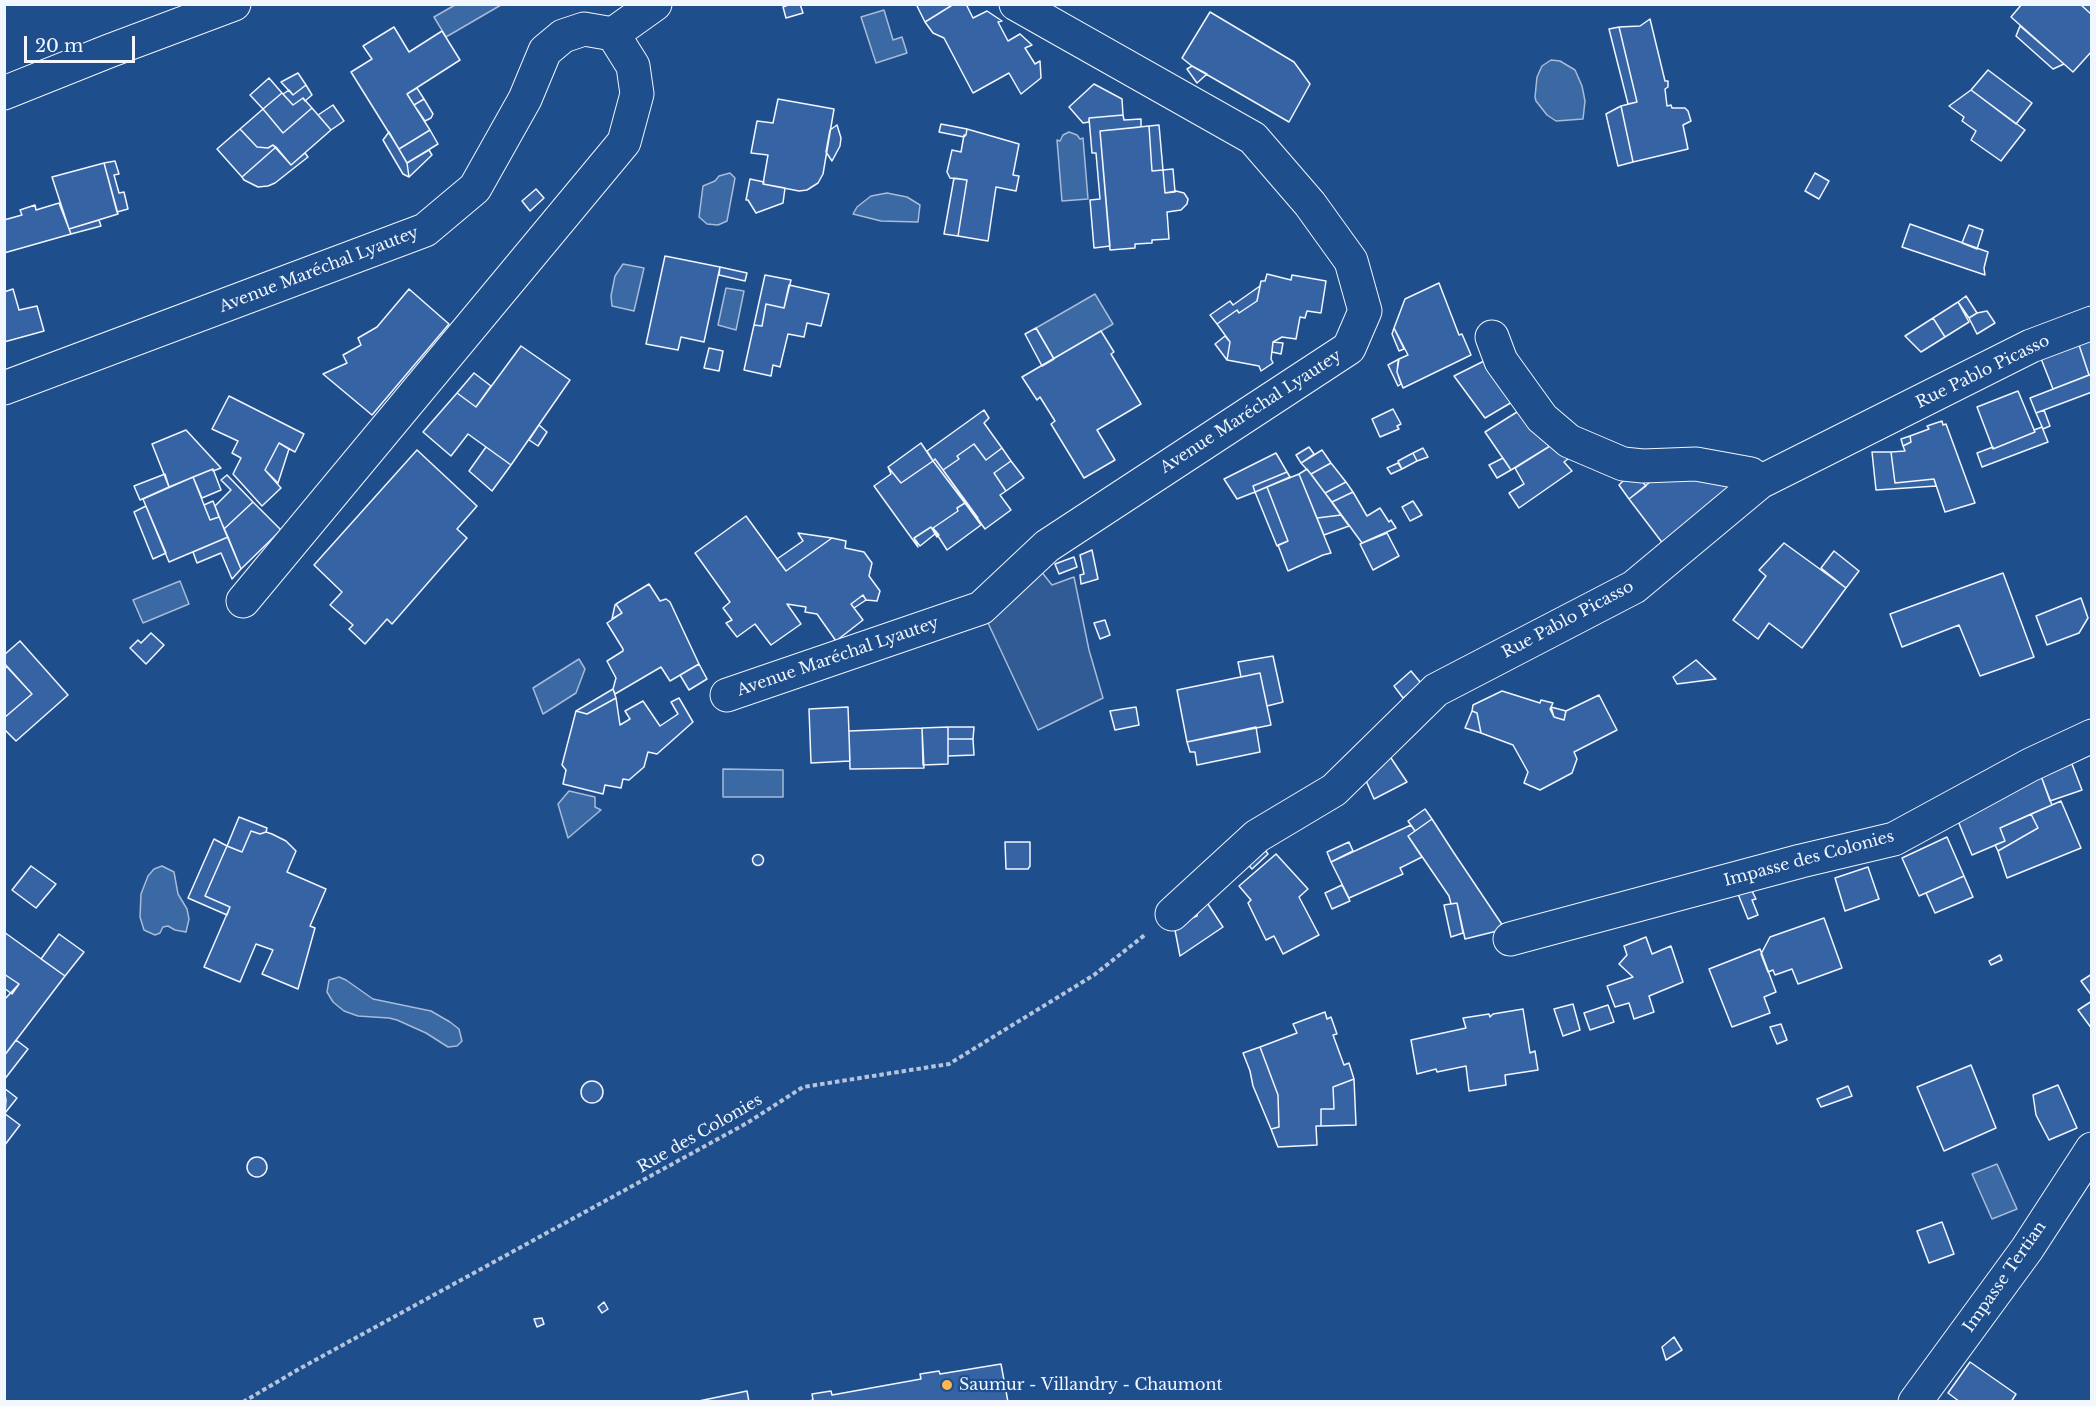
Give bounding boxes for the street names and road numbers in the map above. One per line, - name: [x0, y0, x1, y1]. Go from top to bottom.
- street label: Avenue Maréchal Lyautey: [217, 223, 421, 317]
- street label: Rue Pablo Picasso: [1913, 331, 2053, 413]
- street label: Avenue Maréchal Lyautey: [1157, 346, 1345, 478]
- street label: Rue Pablo Picasso: [1499, 577, 1637, 663]
- street label: Avenue Maréchal Lyautey: [735, 613, 941, 701]
- street label: Impasse des Colonies: [1722, 827, 1896, 891]
- street label: Rue des Colonies: [634, 1090, 766, 1178]
- street label: Impasse Tertian: [1960, 1218, 2050, 1336]

